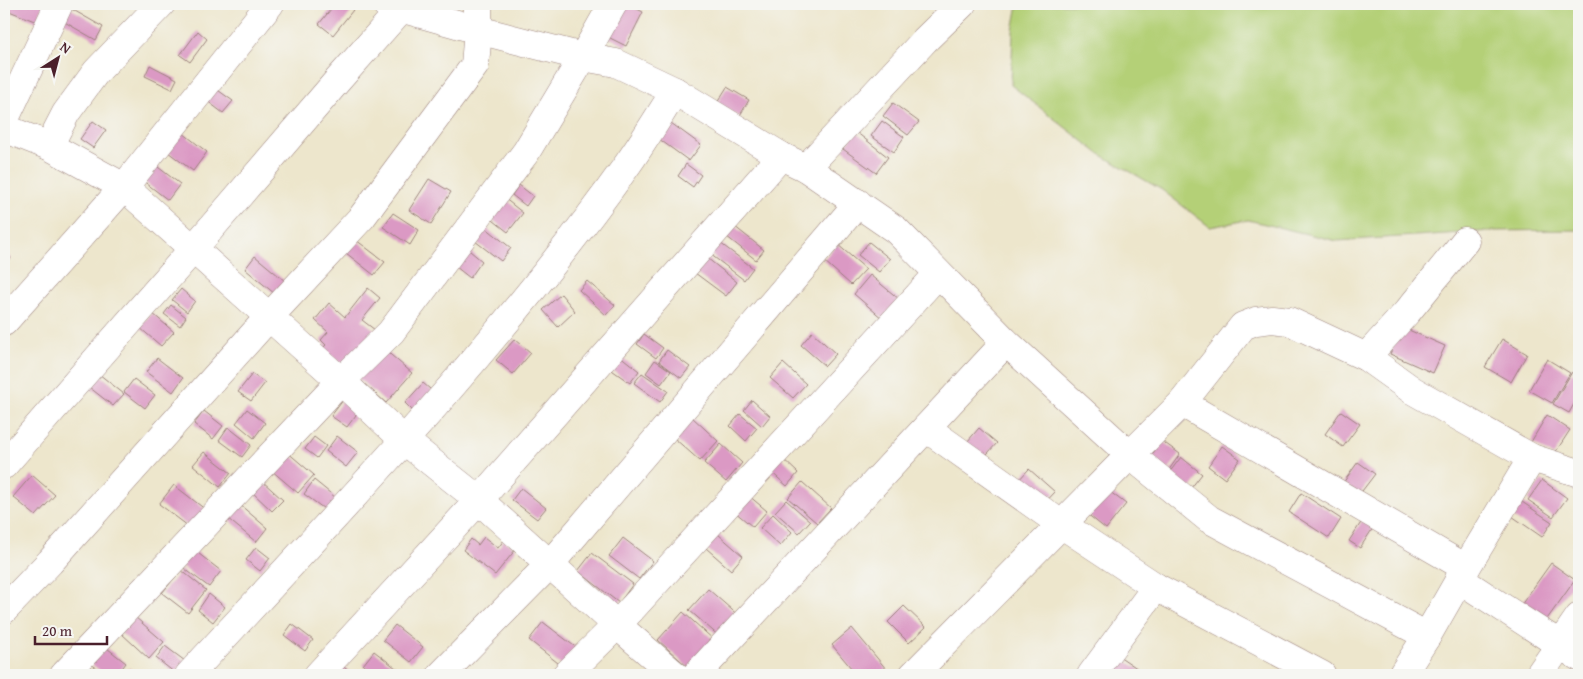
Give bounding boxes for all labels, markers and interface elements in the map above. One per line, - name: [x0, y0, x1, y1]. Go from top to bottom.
- north arrow: [32, 32, 82, 82]
- text: N: [56, 37, 76, 59]
- scale bar: [35, 614, 108, 646]
- text: 20 m: [42, 620, 73, 641]

